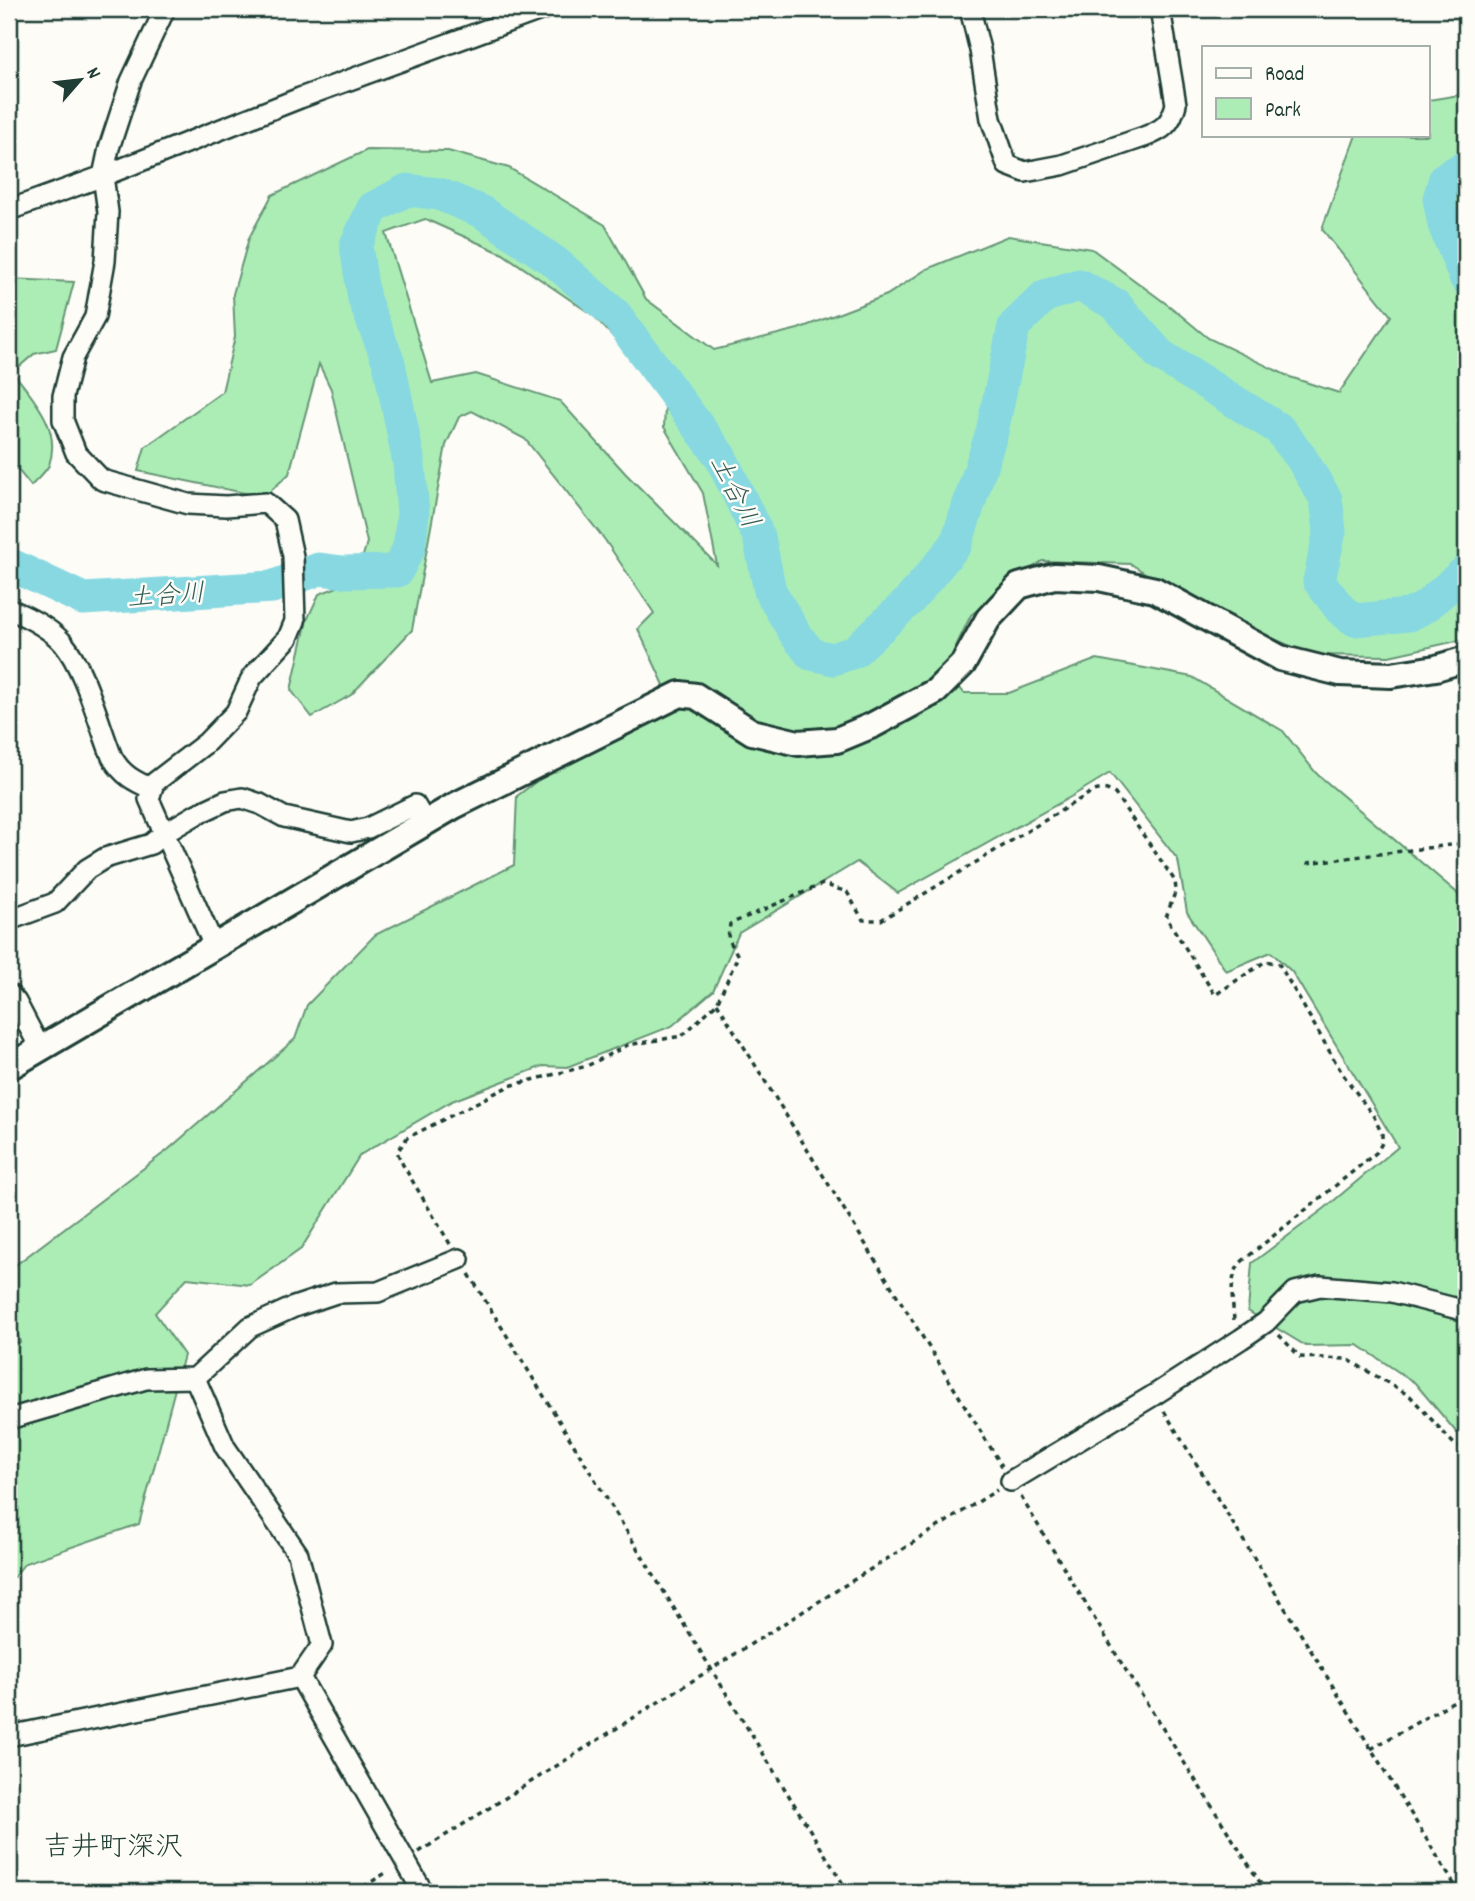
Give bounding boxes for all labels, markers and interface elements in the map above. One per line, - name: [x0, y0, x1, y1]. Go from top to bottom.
- north arrow: [46, 46, 116, 116]
- legend: [1202, 46, 1430, 136]
- text: Road: [1265, 61, 1304, 91]
- text: N: [78, 63, 106, 84]
- text: Park: [1265, 97, 1301, 127]
- water label: 土合川: [699, 449, 767, 536]
- water label: 土合川: [126, 576, 206, 619]
- district label: 吉井町深沢: [43, 1830, 183, 1870]

